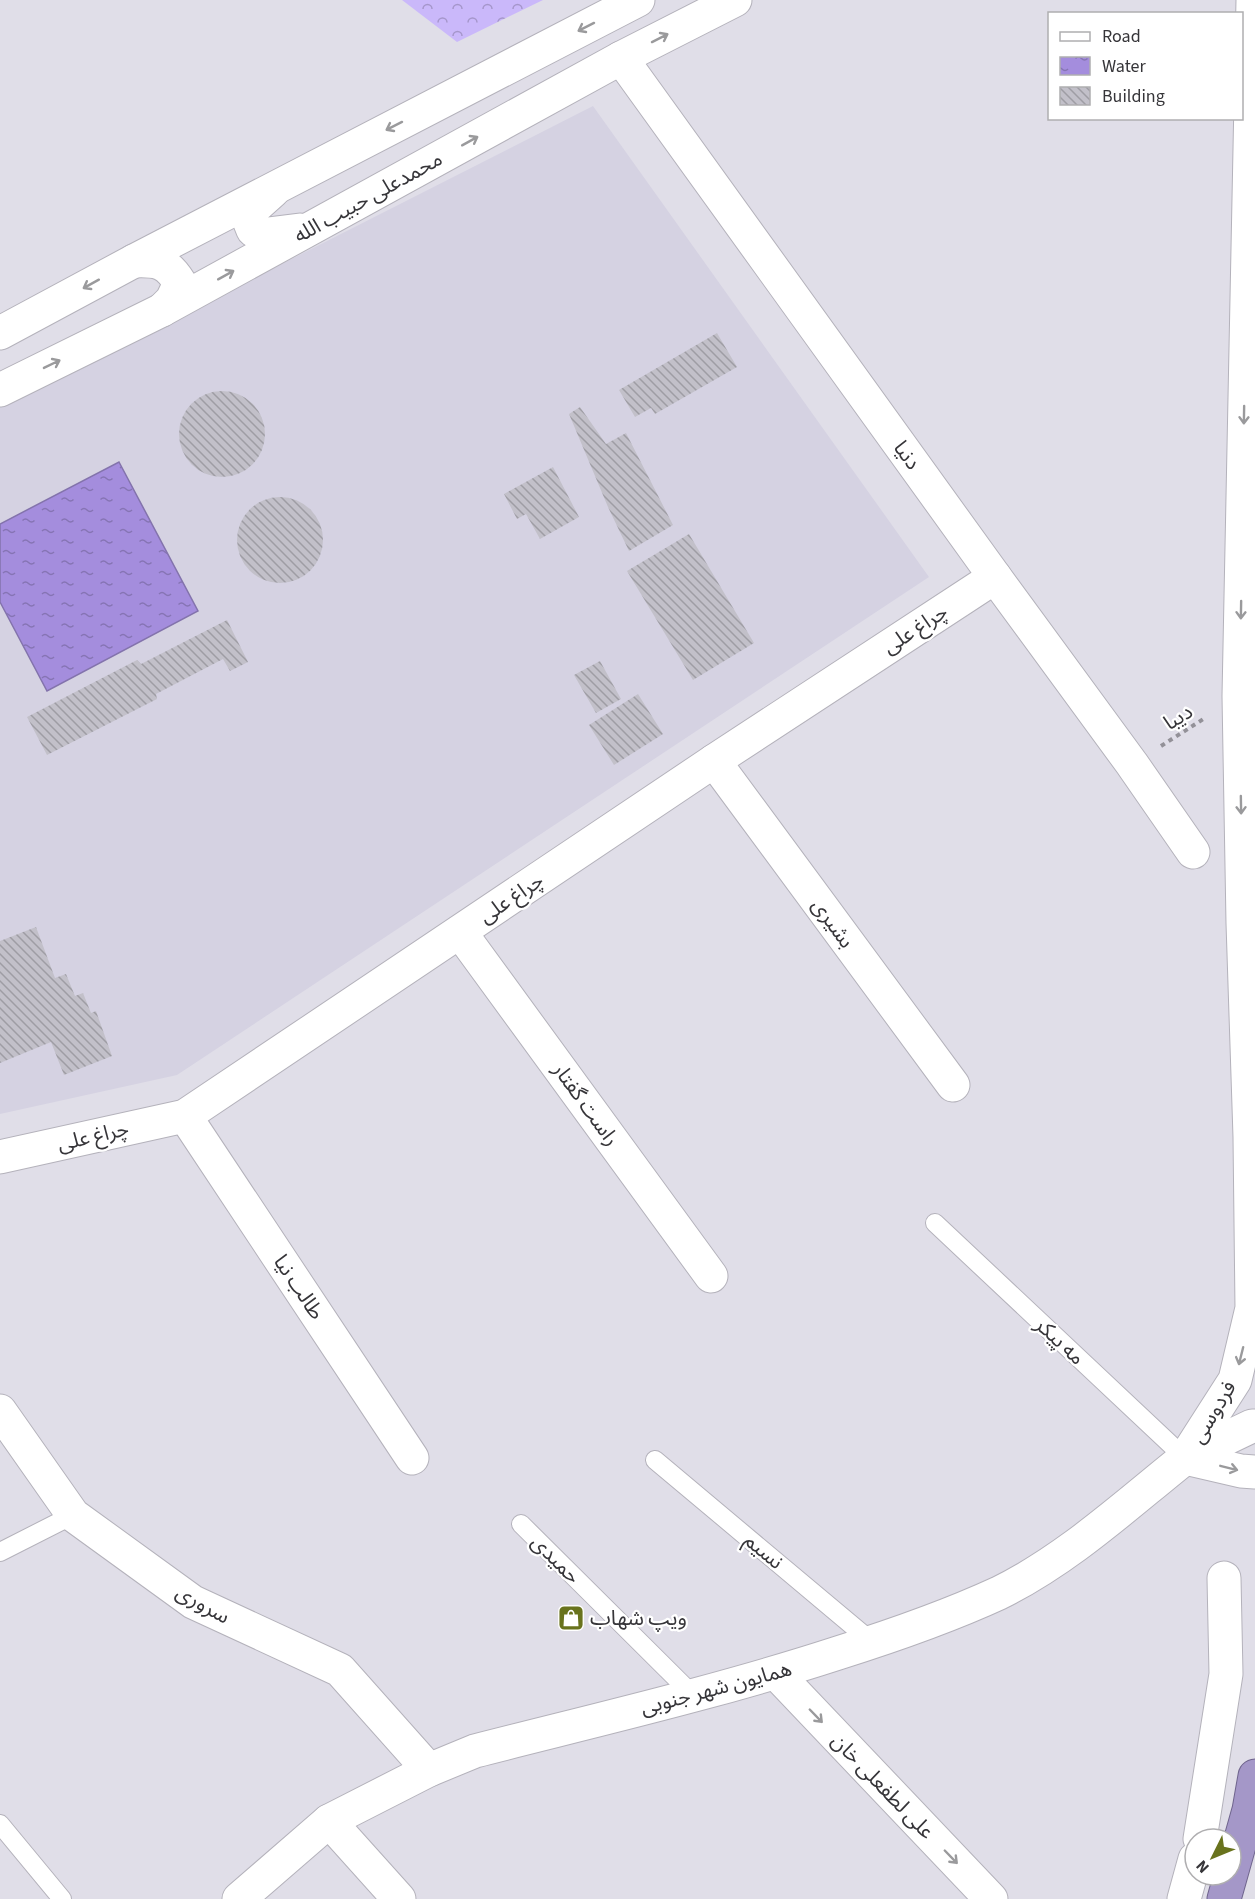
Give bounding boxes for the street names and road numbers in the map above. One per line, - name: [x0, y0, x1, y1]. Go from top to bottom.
- street label: محمدعلی حبیب الله: [288, 144, 448, 250]
- street label: دنیا: [886, 434, 928, 476]
- street label: چراغ‌ علی: [877, 597, 953, 661]
- street label: دیبا: [1157, 696, 1199, 738]
- street label: چراغ‌ علی: [473, 865, 549, 931]
- street label: بشیری: [805, 892, 861, 954]
- street label: راست گفتار: [545, 1055, 626, 1152]
- street label: چراغ‌ علی: [54, 1113, 132, 1159]
- street label: طالب‌ نیا: [266, 1249, 332, 1325]
- street label: مه‌ پیکر: [1028, 1309, 1092, 1372]
- street label: فردوسی: [1183, 1375, 1243, 1449]
- street label: نسیم: [738, 1526, 790, 1576]
- street label: حمیدی: [524, 1527, 588, 1591]
- street label: سروری: [170, 1577, 236, 1631]
- street label: همایون‌ شهر جنوبی: [637, 1653, 795, 1723]
- street label: علی لطفعلی خان: [825, 1726, 941, 1846]

